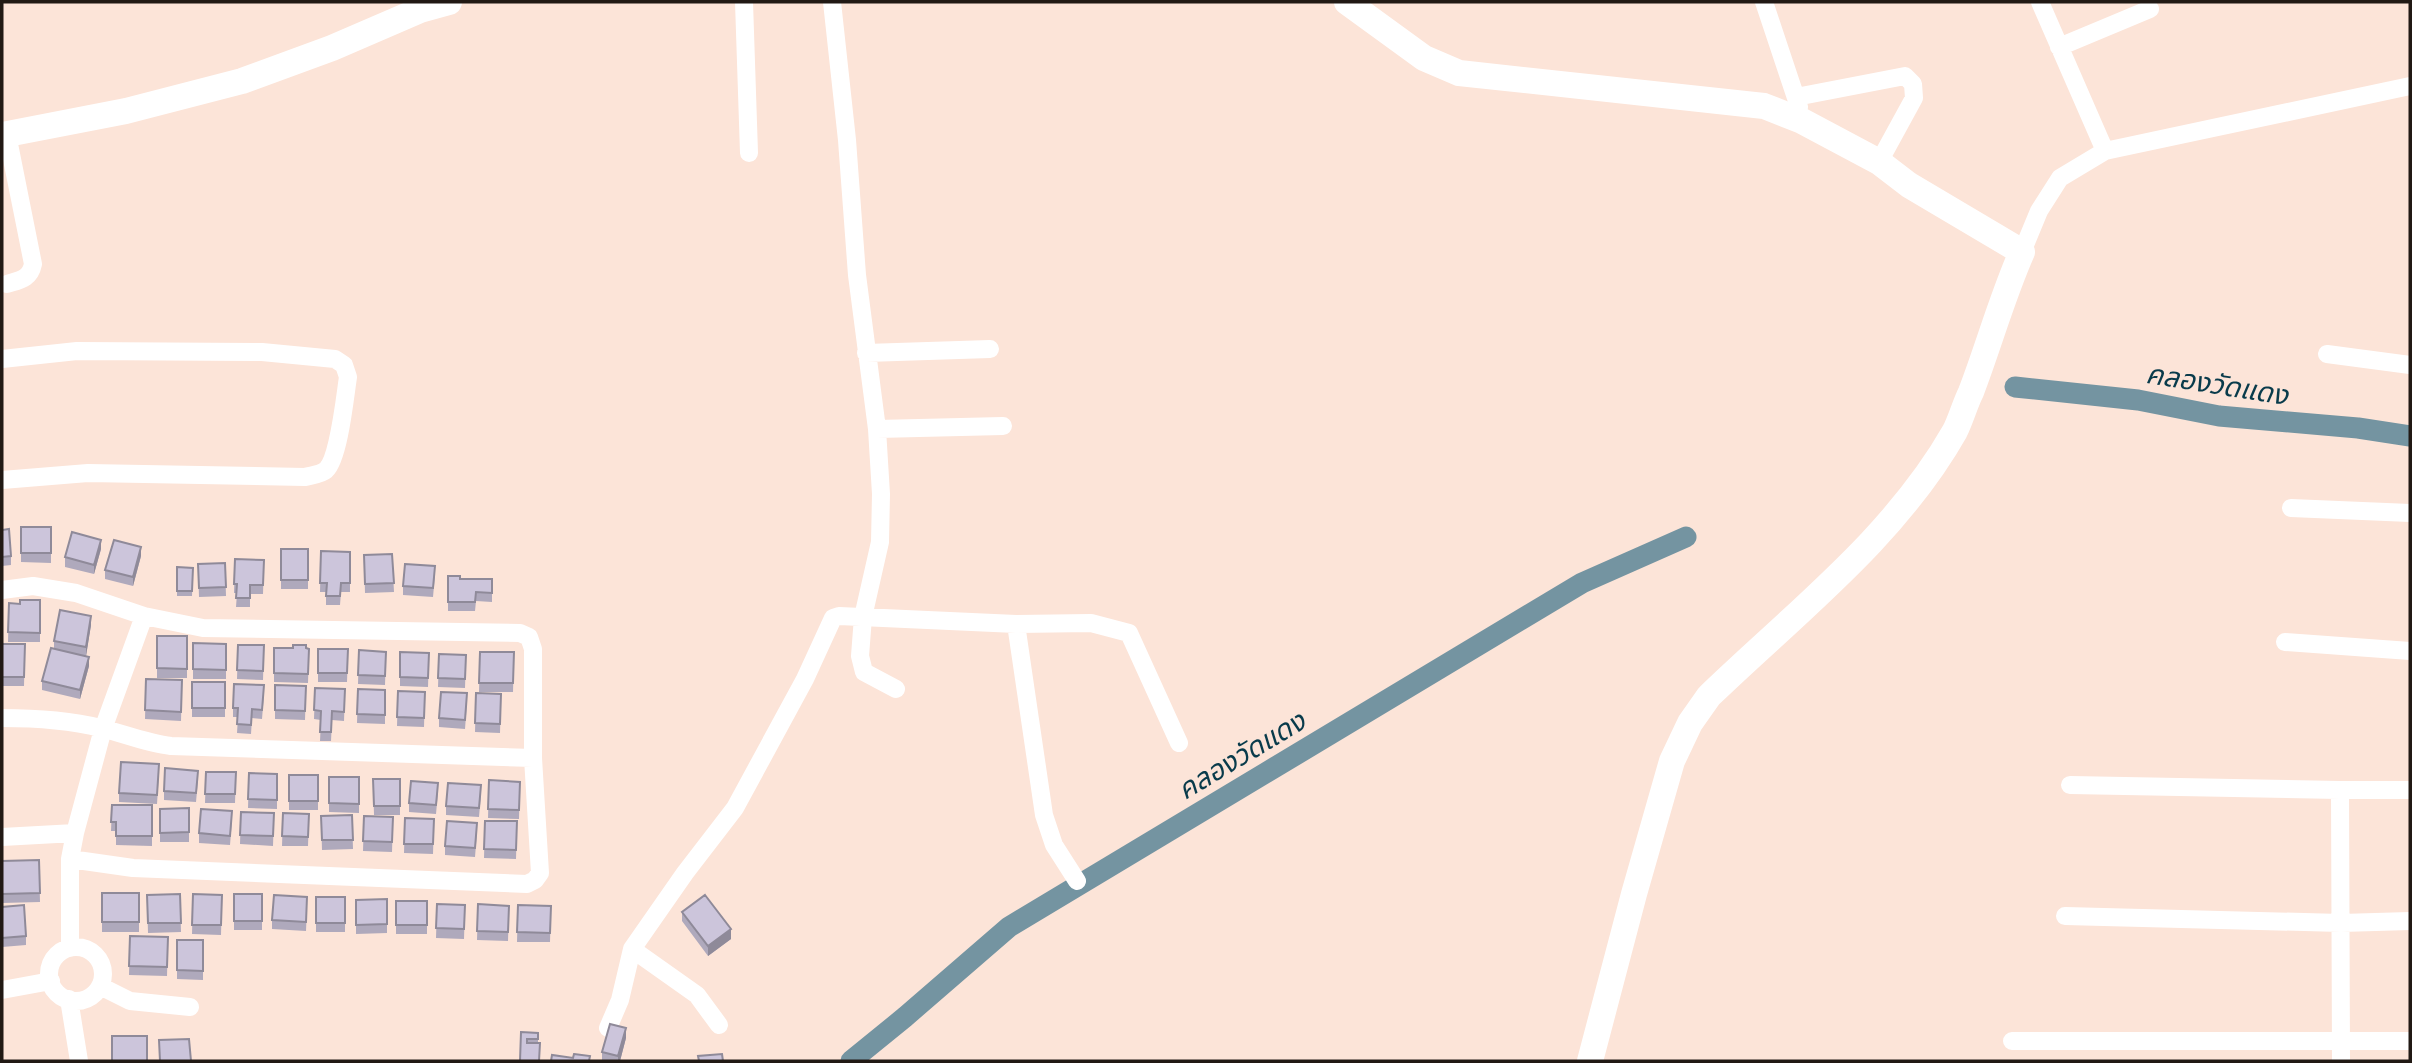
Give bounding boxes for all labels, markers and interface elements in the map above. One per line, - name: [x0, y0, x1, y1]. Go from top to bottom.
- water label: คลองวัดแดง: [2143, 351, 2293, 416]
- water label: คลองวัดแดง: [1168, 698, 1315, 810]

